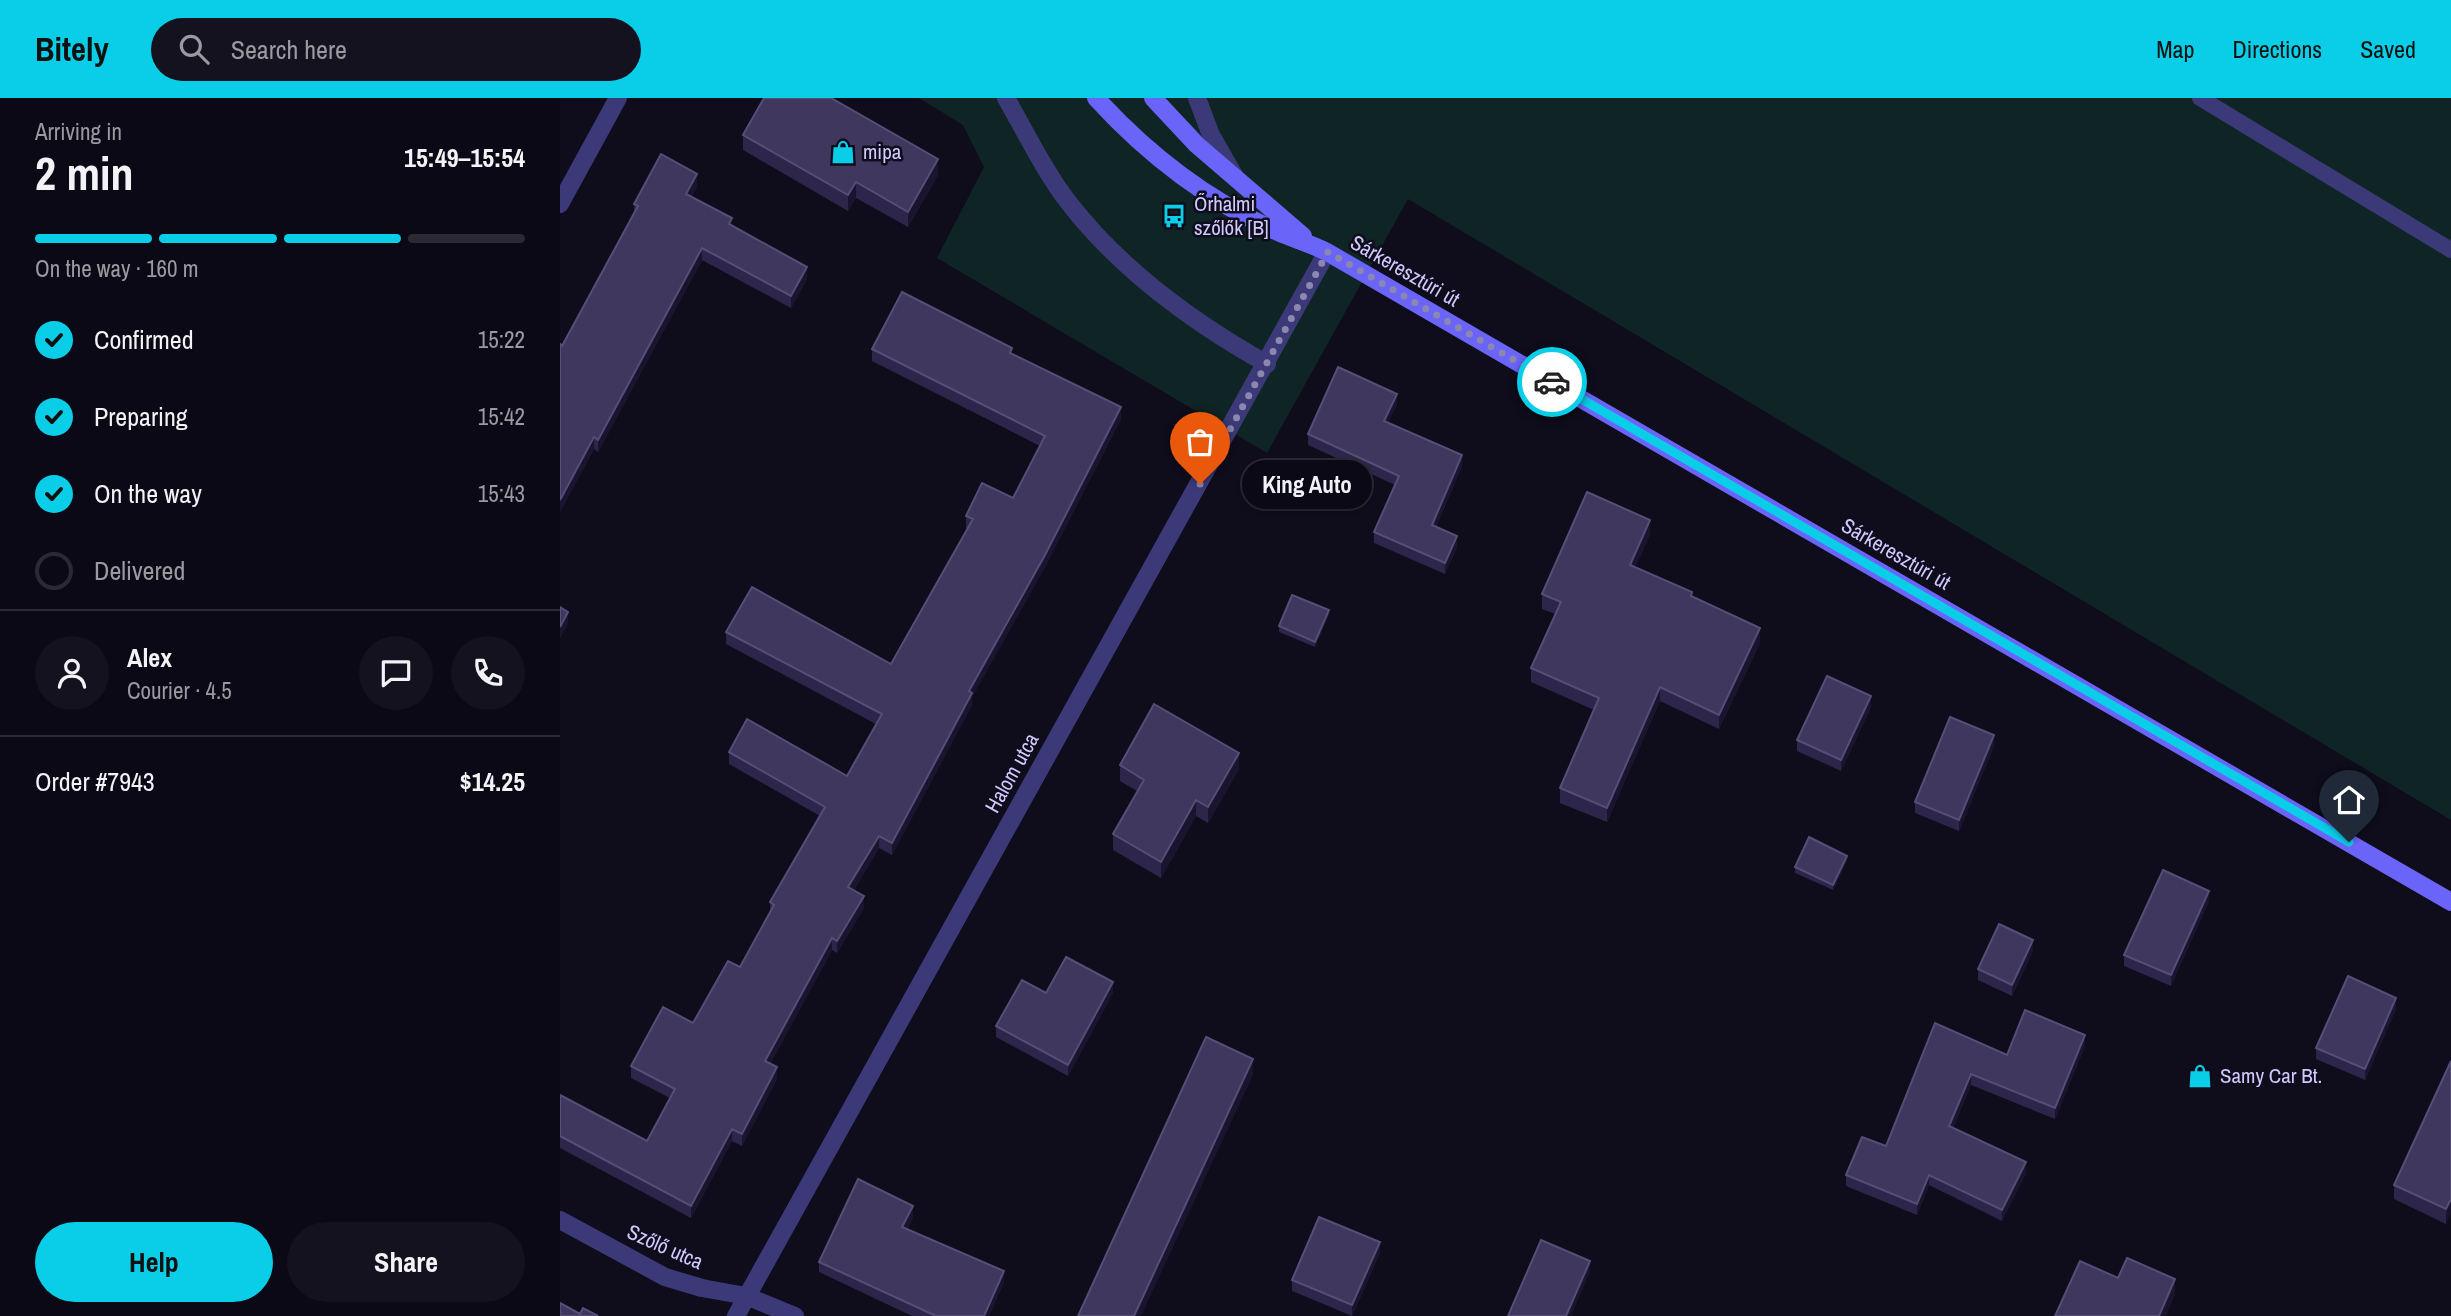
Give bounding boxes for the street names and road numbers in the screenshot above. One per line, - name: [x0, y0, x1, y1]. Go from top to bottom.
- street label: Sárkeresztúri út: [1345, 228, 1465, 314]
- street label: Sárkeresztúri út: [1836, 511, 1956, 597]
- street label: Halom utca: [978, 727, 1046, 818]
- street label: Szőlő utca: [623, 1217, 708, 1276]

